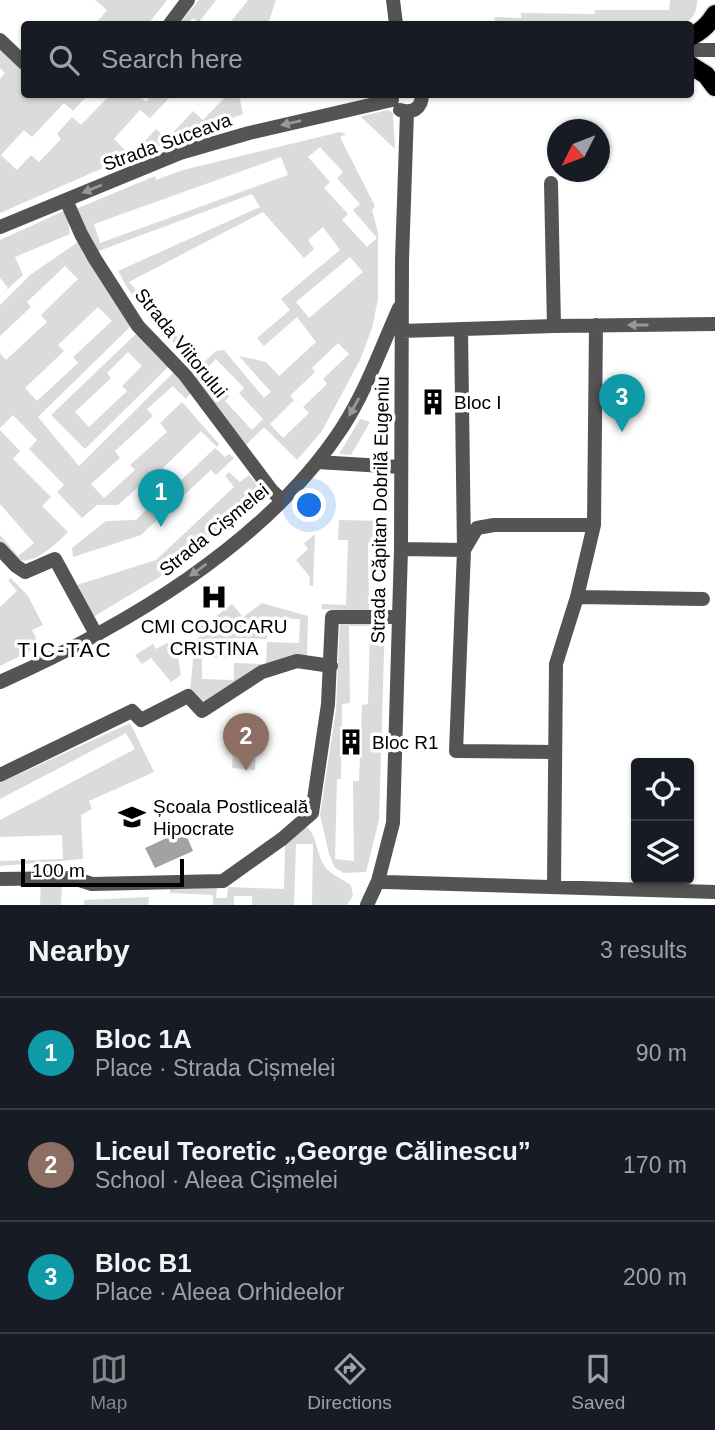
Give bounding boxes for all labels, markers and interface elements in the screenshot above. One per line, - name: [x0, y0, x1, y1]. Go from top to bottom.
- search box: [21, 21, 694, 98]
- icon: search: [45, 41, 83, 79]
- text: Search here: [101, 44, 243, 74]
- street label: Strada Suceava: [100, 109, 235, 175]
- one-way arrow: [280, 118, 302, 129]
- north arrow: [547, 119, 610, 182]
- one-way arrow: [82, 184, 103, 195]
- street label: Strada Viitorului: [131, 284, 231, 402]
- one-way arrow: [627, 319, 649, 331]
- pin: 3: [599, 374, 645, 432]
- street label: Strada Căpitan Dobrilă Eugeniu: [367, 376, 393, 644]
- building icon: Bloc I: [418, 387, 448, 417]
- place label: Bloc I: [454, 392, 502, 413]
- one-way arrow: [348, 397, 360, 417]
- pin: 1: [138, 469, 184, 527]
- street label: Strada Cișmelei: [155, 480, 273, 580]
- your location: [292, 488, 326, 522]
- one-way arrow: [189, 563, 207, 577]
- hospital icon: CMI COJOCARU CRISTINA: [199, 582, 229, 612]
- place label: CMI COJOCARU CRISTINA: [141, 616, 287, 659]
- district label: TIC-TAC: [17, 638, 113, 661]
- pin: 2: [223, 713, 269, 771]
- building icon: Bloc R1: [336, 727, 366, 757]
- place label: Bloc R1: [372, 732, 439, 753]
- map controls: [631, 758, 694, 884]
- button: locate: [631, 758, 694, 821]
- place label: Școala Postliceală Hipocrate: [153, 796, 309, 839]
- school or university icon: Școala Postliceală Hipocrate: [117, 802, 147, 832]
- button: layers: [631, 821, 694, 884]
- scale bar: [21, 856, 184, 888]
- text: 100 m: [32, 860, 85, 881]
- text: Nearby: [28, 934, 130, 967]
- text: 3 results: [600, 937, 687, 963]
- text: Bloc 1A: [95, 1024, 192, 1054]
- text: 1: [45, 1040, 57, 1066]
- text: 90 m: [636, 1040, 687, 1066]
- text: Place · Strada Cișmelei: [95, 1055, 335, 1081]
- text: Liceul Teoretic „George Călinescu”: [95, 1136, 531, 1166]
- text: 2: [45, 1152, 57, 1178]
- text: 170 m: [623, 1152, 687, 1178]
- text: School · Aleea Cișmelei: [95, 1167, 338, 1193]
- text: Bloc B1: [95, 1248, 192, 1278]
- text: 3: [45, 1264, 57, 1290]
- text: 200 m: [623, 1264, 687, 1290]
- text: Place · Aleea Orhideelor: [95, 1279, 344, 1305]
- tab: Map: [90, 1350, 128, 1414]
- tab: Directions: [307, 1350, 392, 1414]
- tab: Saved: [571, 1350, 625, 1414]

